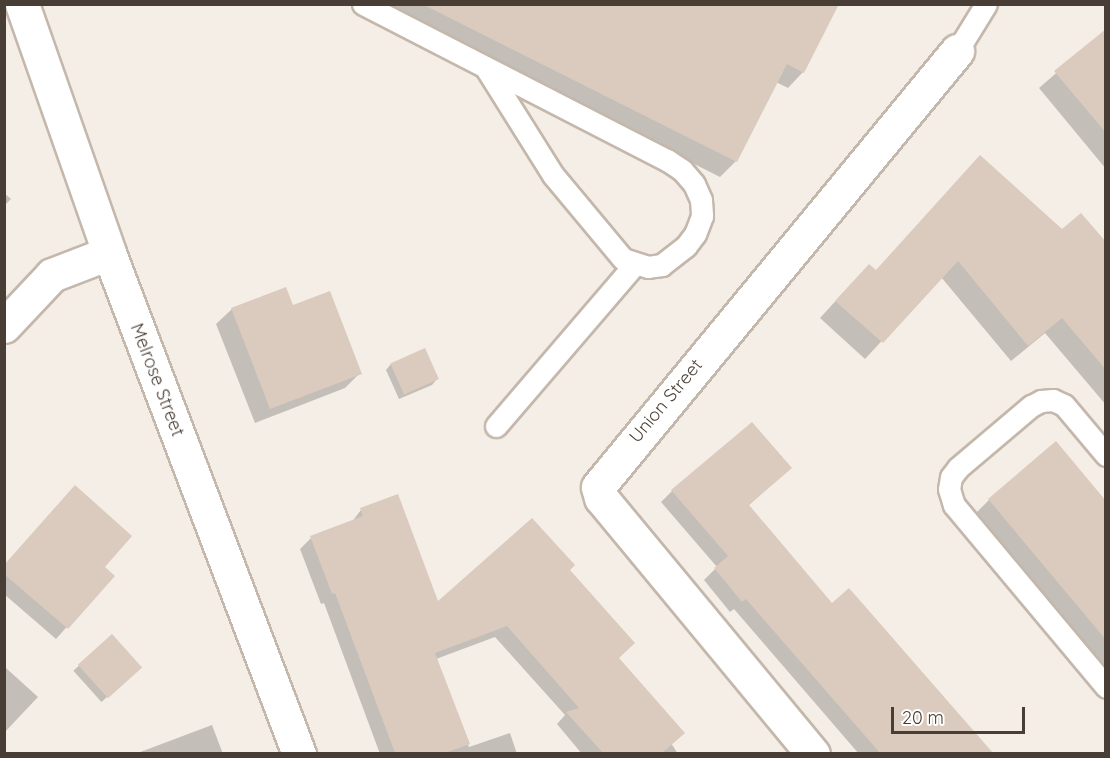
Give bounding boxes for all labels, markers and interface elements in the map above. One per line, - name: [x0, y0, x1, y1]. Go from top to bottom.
- street label: Melrose Street: [126, 320, 188, 440]
- street label: Union Street: [625, 355, 707, 447]
- scale bar: [894, 695, 1028, 733]
- text: 20 m: [902, 706, 944, 729]

